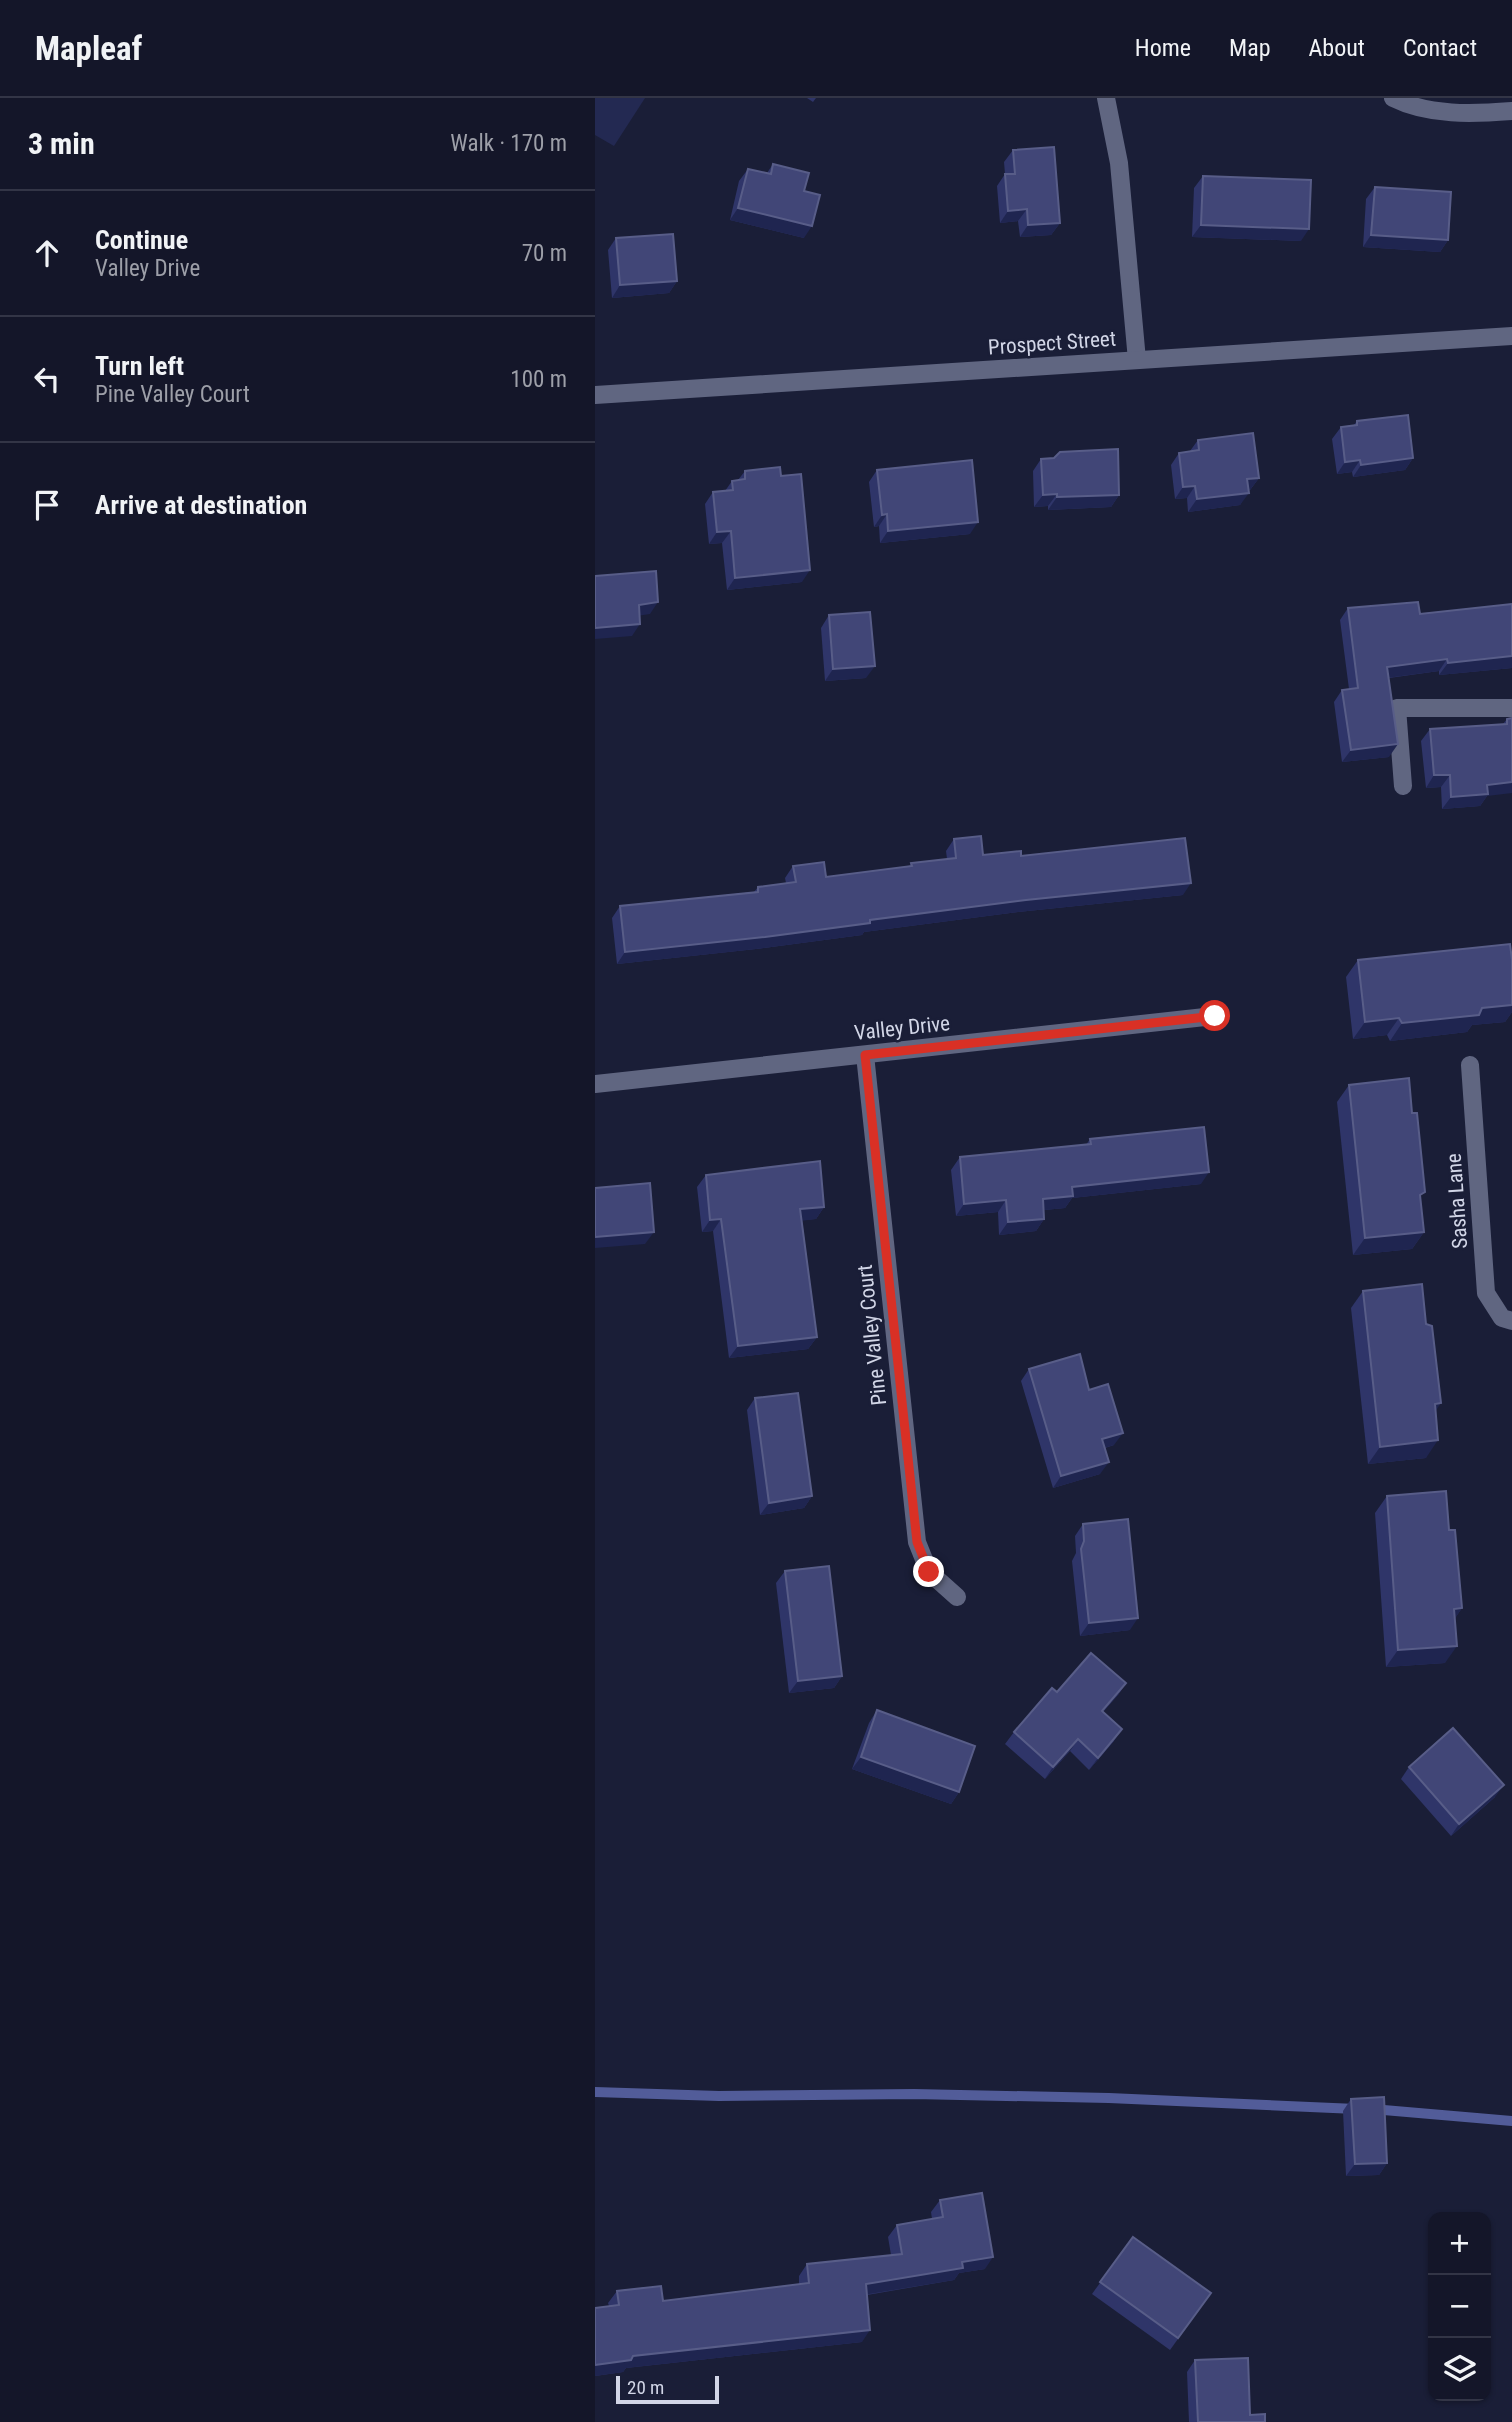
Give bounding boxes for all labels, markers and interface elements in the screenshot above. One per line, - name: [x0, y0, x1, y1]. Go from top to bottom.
- text: Mapleaf: [35, 29, 142, 68]
- text: Home: [1135, 34, 1191, 62]
- text: Map: [1229, 34, 1271, 62]
- text: About: [1309, 34, 1365, 62]
- text: Contact: [1403, 34, 1477, 62]
- text: 3 min: [28, 126, 95, 161]
- text: Walk · 170 m: [450, 130, 567, 157]
- text: Continue: [95, 225, 188, 255]
- icon: ahead: [28, 234, 66, 272]
- text: 70 m: [522, 240, 567, 267]
- text: Valley Drive: [95, 255, 200, 282]
- street label: Prospect Street: [987, 327, 1117, 359]
- text: Turn left: [95, 351, 184, 381]
- icon: left: [28, 360, 66, 398]
- text: 100 m: [510, 366, 567, 393]
- text: Pine Valley Court: [95, 381, 250, 408]
- icon: arrive: [28, 486, 66, 524]
- text: Arrive at destination: [95, 490, 307, 520]
- route start: [1199, 1000, 1230, 1031]
- street label: Valley Drive: [853, 1011, 951, 1045]
- street label: Sasha Lane: [1442, 1152, 1472, 1250]
- street label: Pine Valley Court: [853, 1263, 891, 1407]
- route end: [913, 1556, 944, 1587]
- map controls: [1428, 2212, 1491, 2401]
- button: +: [1428, 2212, 1491, 2275]
- button: −: [1428, 2275, 1491, 2338]
- button: layers: [1428, 2338, 1491, 2401]
- scale bar: [616, 2373, 719, 2405]
- text: 20 m: [627, 2376, 664, 2399]

